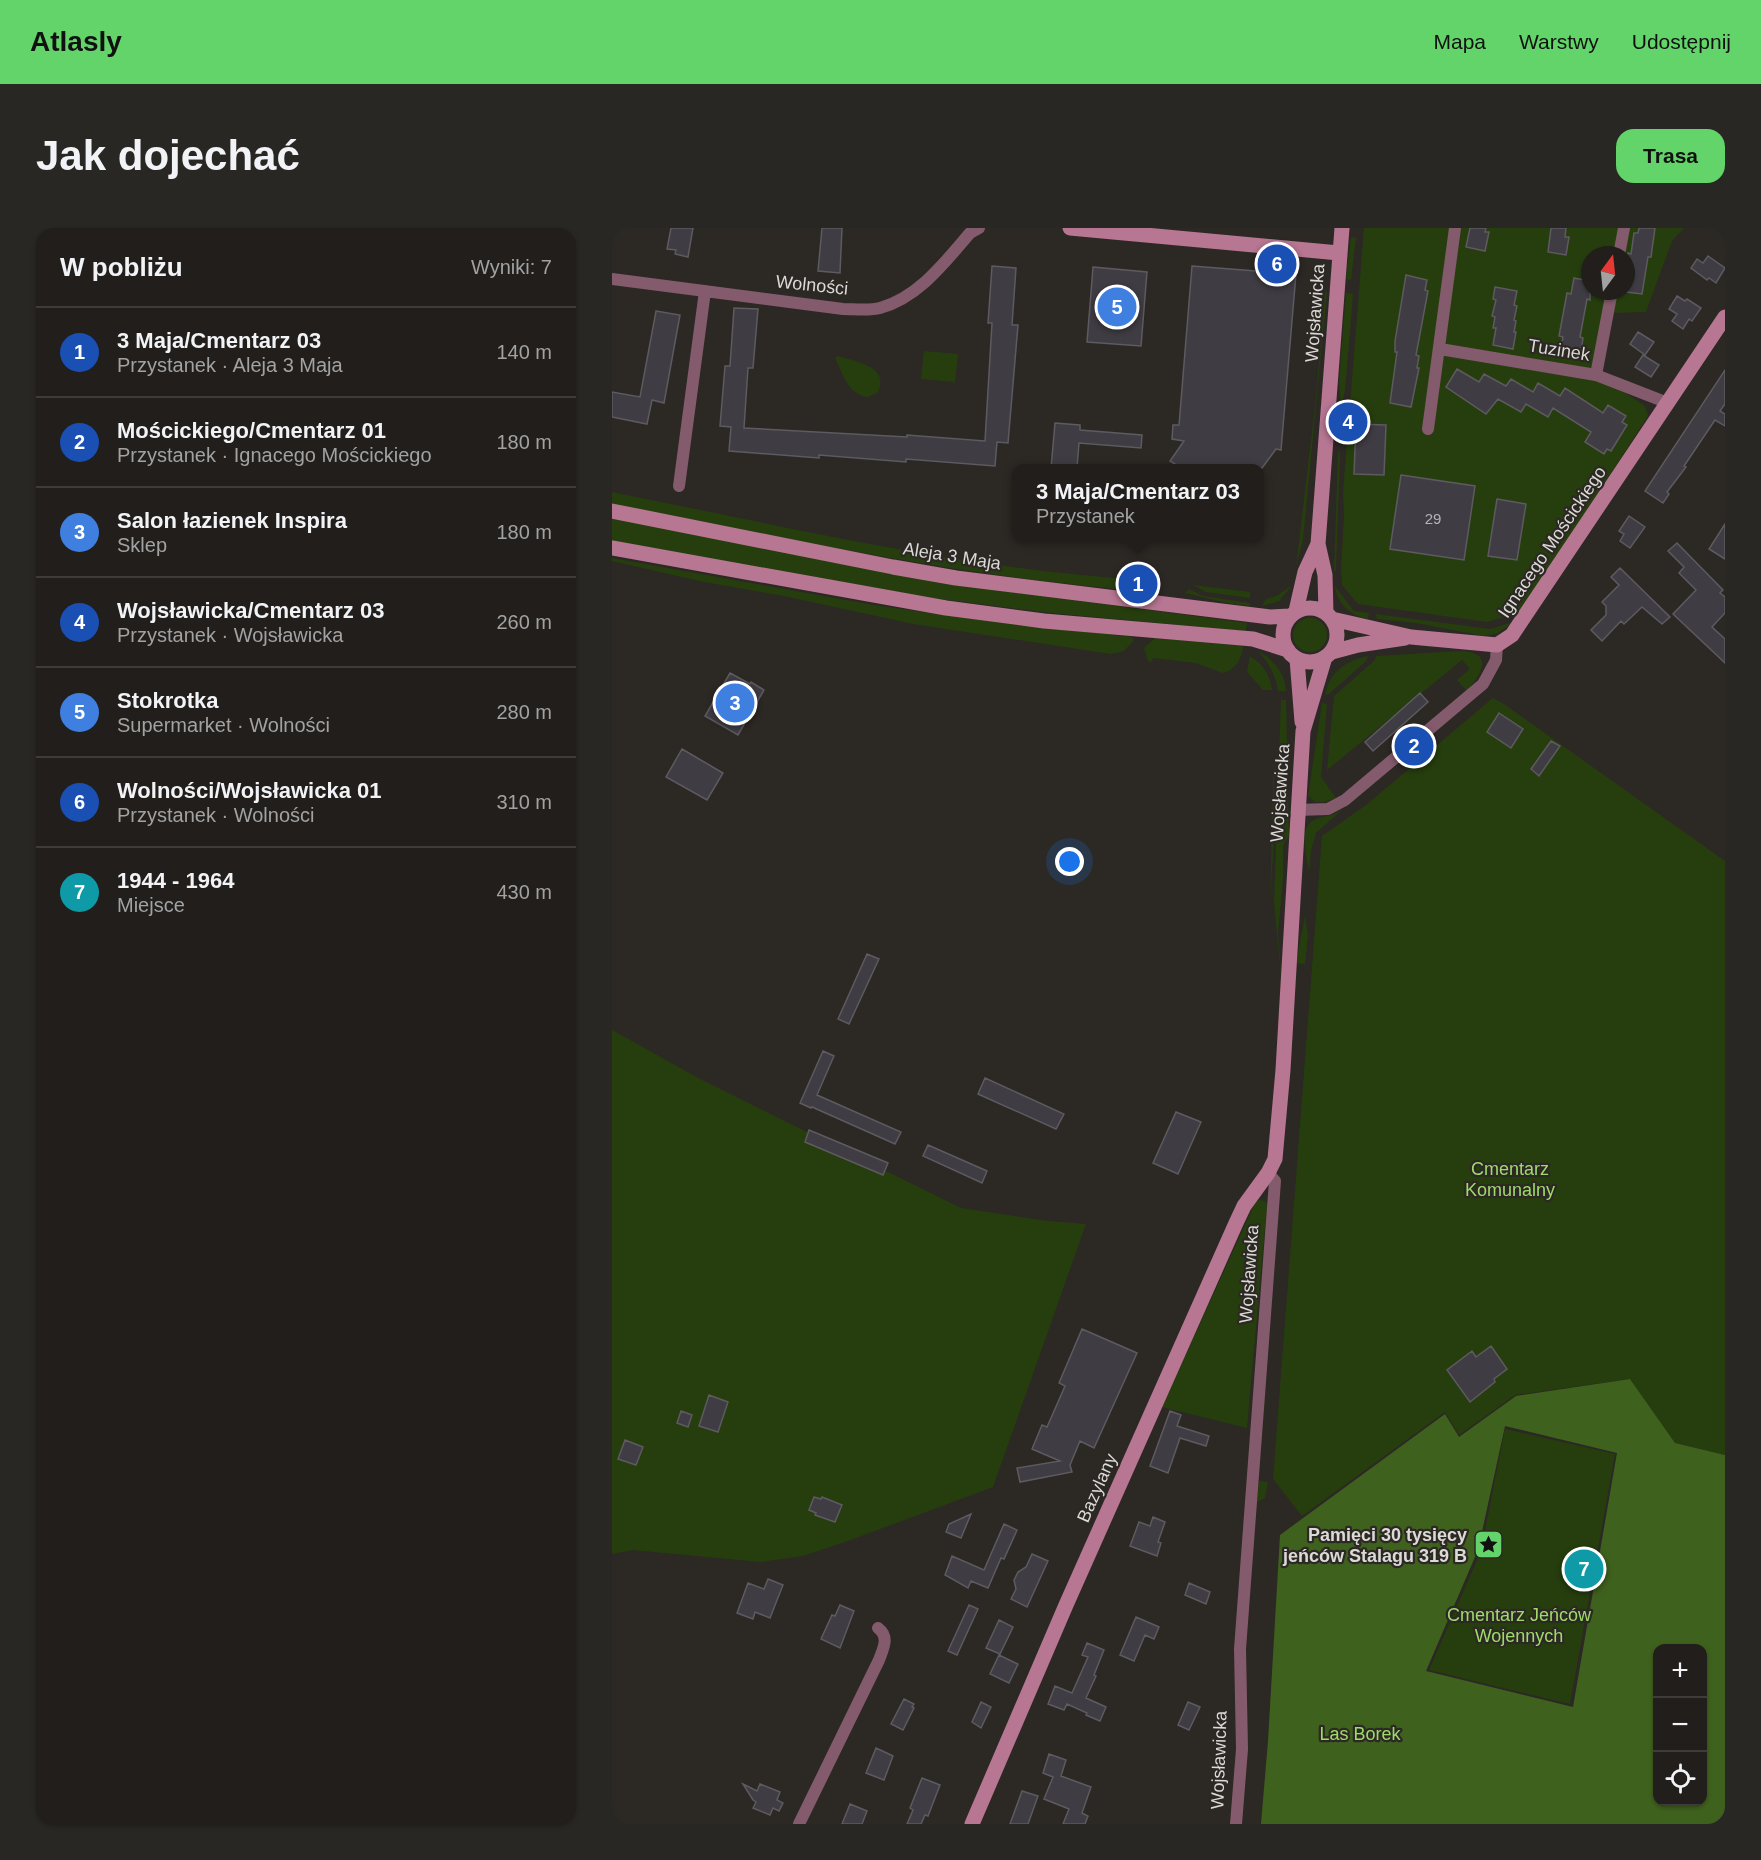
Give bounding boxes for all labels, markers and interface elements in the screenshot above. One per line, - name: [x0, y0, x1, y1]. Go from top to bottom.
- text: Atlasly: [30, 26, 122, 57]
- text: Mapa: [1434, 30, 1486, 53]
- text: Warstwy: [1519, 30, 1599, 53]
- text: Udostępnij: [1632, 30, 1731, 53]
- button: Trasa: [1616, 129, 1725, 183]
- text: Jak dojechać: [36, 132, 300, 179]
- pin: 6: [1258, 242, 1296, 286]
- north arrow: [1581, 246, 1635, 300]
- text: W pobliżu: [60, 252, 183, 282]
- text: Wyniki: 7: [471, 256, 552, 278]
- street label: Wojsławicka: [1302, 262, 1328, 363]
- street label: Wolności: [775, 271, 849, 299]
- pin: 5: [1098, 284, 1136, 329]
- text: 3 Maja/Cmentarz 03: [117, 328, 321, 353]
- street label: Tuzinek: [1527, 335, 1592, 365]
- text: 1: [74, 341, 85, 363]
- text: 140 m: [496, 341, 552, 363]
- text: Przystanek · Aleja 3 Maja: [117, 354, 343, 376]
- pin: 4: [1328, 400, 1368, 444]
- text: Mościckiego/Cmentarz 01: [117, 418, 386, 443]
- text: 2: [74, 431, 85, 453]
- text: 180 m: [496, 431, 552, 453]
- text: Przystanek · Ignacego Mościckiego: [117, 444, 432, 466]
- street label: Ignacego Mościckiego: [1494, 463, 1610, 621]
- popup: [1012, 464, 1264, 542]
- text: 3 Maja/Cmentarz 03: [1036, 479, 1240, 504]
- text: Przystanek: [1036, 505, 1135, 527]
- text: Salon łazienek Inspira: [117, 508, 347, 533]
- house number: 29: [1425, 510, 1441, 527]
- text: 3: [74, 521, 85, 543]
- text: 180 m: [496, 521, 552, 543]
- text: Sklep: [117, 534, 167, 556]
- street label: Aleja 3 Maja: [902, 538, 1003, 574]
- pin: 1: [1118, 562, 1158, 606]
- text: Wojsławicka/Cmentarz 03: [117, 598, 384, 623]
- text: 4: [74, 611, 85, 633]
- text: 260 m: [496, 611, 552, 633]
- text: Przystanek · Wojsławicka: [117, 624, 343, 646]
- pin: 3: [716, 680, 754, 726]
- text: Stokrotka: [117, 688, 218, 713]
- text: 5: [74, 701, 85, 723]
- text: 280 m: [496, 701, 552, 723]
- text: Supermarket · Wolności: [117, 714, 330, 736]
- pin: 2: [1394, 724, 1434, 768]
- street label: Wojsławicka: [1267, 742, 1293, 843]
- text: Wolności/Wojsławicka 01: [117, 778, 382, 803]
- text: 6: [74, 791, 85, 813]
- text: 310 m: [496, 791, 552, 813]
- text: Przystanek · Wolności: [117, 804, 314, 826]
- your location: [1055, 847, 1084, 876]
- text: 1944 - 1964: [117, 868, 234, 893]
- text: 7: [74, 881, 85, 903]
- text: 430 m: [496, 881, 552, 903]
- text: Miejsce: [117, 894, 185, 916]
- park label: Cmentarz Komunalny: [1465, 1159, 1555, 1200]
- street label: Wojsławicka: [1236, 1223, 1262, 1324]
- street label: Bazylany: [1073, 1451, 1121, 1525]
- place label: Pamięci 30 tysięcy jeńców Stalagu 319 B: [1282, 1525, 1467, 1566]
- place icon: Pamięci 30 tysięcy jeńców Stalagu 319 B: [1472, 1529, 1504, 1561]
- pin: 7: [1564, 1546, 1604, 1592]
- park label: Cmentarz Jeńców Wojennych: [1447, 1605, 1592, 1646]
- map controls: [1653, 1644, 1707, 1806]
- button: +: [1653, 1644, 1707, 1698]
- button: −: [1653, 1698, 1707, 1752]
- street label: Wojsławicka: [1207, 1709, 1231, 1810]
- park label: Las Borek: [1319, 1724, 1402, 1744]
- button: locate: [1653, 1752, 1707, 1806]

